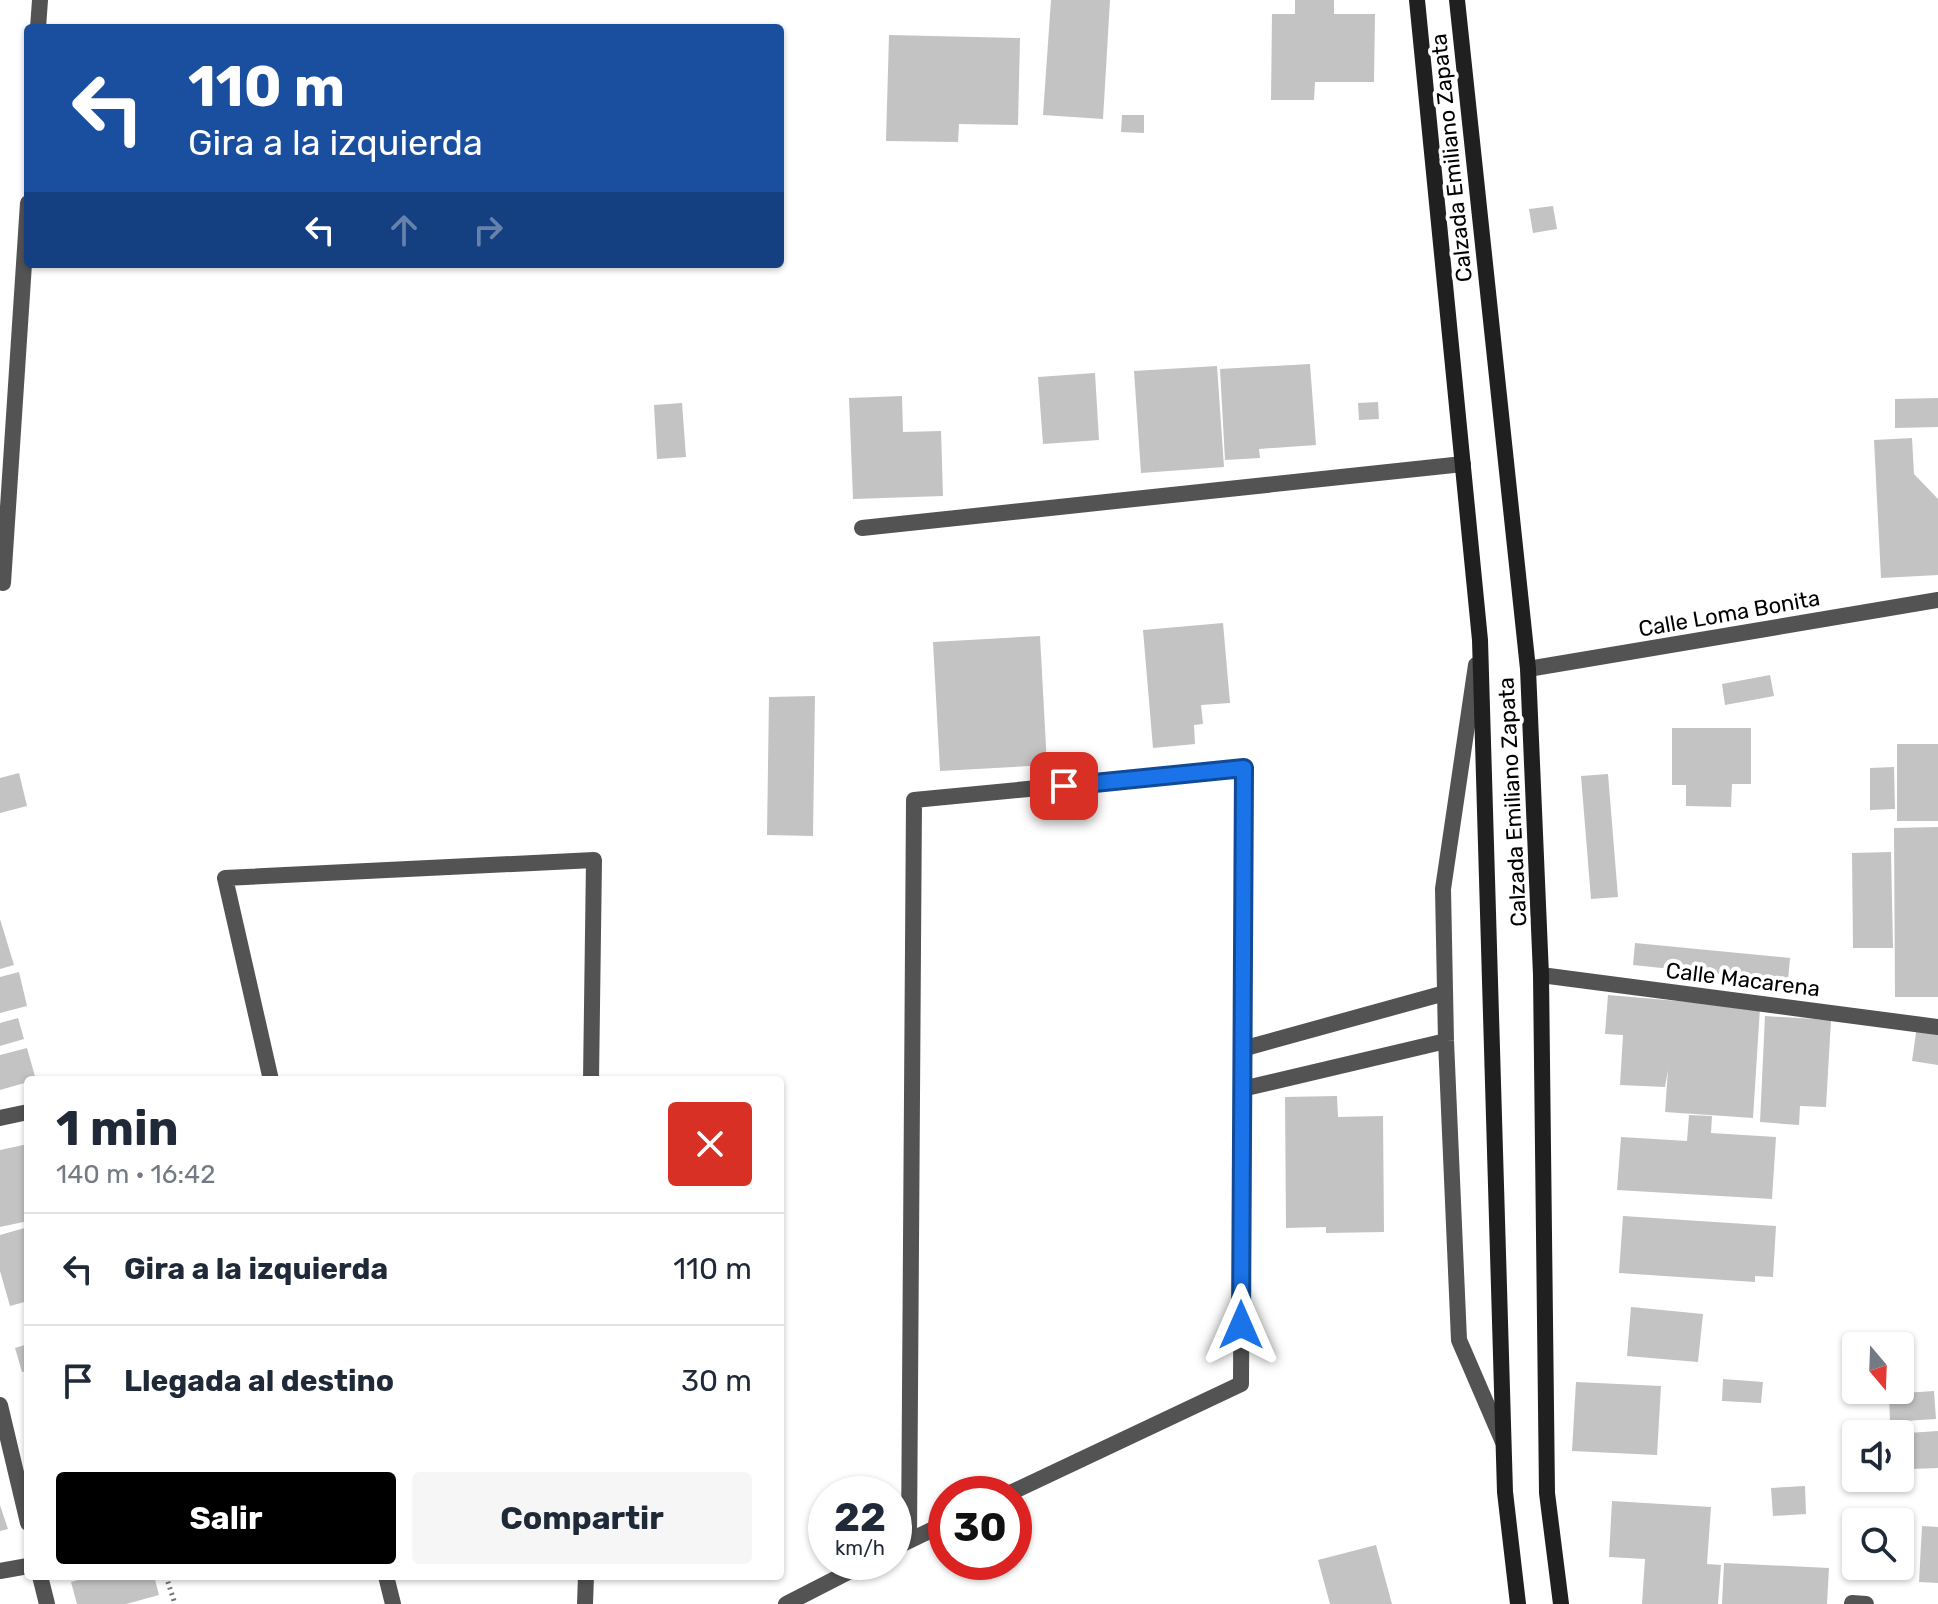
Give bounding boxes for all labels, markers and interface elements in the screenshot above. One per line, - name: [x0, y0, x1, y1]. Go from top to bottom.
- street label: Calzada Emiliano Zapata: [1425, 32, 1478, 284]
- text: 110 m: [188, 54, 345, 120]
- icon: left: [56, 56, 160, 160]
- text: Gira a la izquierda: [188, 121, 483, 164]
- icon: left: [298, 208, 342, 252]
- icon: ahead: [382, 208, 426, 252]
- icon: right: [466, 208, 510, 252]
- street label: Calle Loma Bonita: [1636, 584, 1822, 643]
- street label: Calzada Emiliano Zapata: [1492, 677, 1533, 927]
- pin: [1030, 752, 1098, 820]
- icon: arrive: [1042, 764, 1086, 808]
- street label: Calle Macarena: [1664, 957, 1822, 1002]
- text: 1 min: [56, 1100, 179, 1157]
- button: close: [668, 1102, 752, 1186]
- text: 140 m · 16:42: [56, 1159, 215, 1190]
- icon: left: [56, 1247, 100, 1291]
- text: Gira a la izquierda: [124, 1251, 388, 1287]
- text: 110 m: [673, 1251, 752, 1287]
- position arrow: [1199, 1283, 1283, 1367]
- north arrow: [1842, 1332, 1914, 1404]
- map controls: [1842, 1332, 1914, 1580]
- icon: arrive: [56, 1359, 100, 1403]
- text: Llegada al destino: [124, 1363, 394, 1399]
- text: 30 m: [681, 1363, 752, 1399]
- button: sound: [1842, 1420, 1914, 1492]
- button: Salir: [56, 1472, 396, 1564]
- button: Compartir: [412, 1472, 752, 1564]
- speed limit sign: 30: [928, 1476, 1032, 1580]
- text: 22: [834, 1494, 886, 1541]
- button: search: [1842, 1508, 1914, 1580]
- text: km/h: [835, 1536, 885, 1560]

